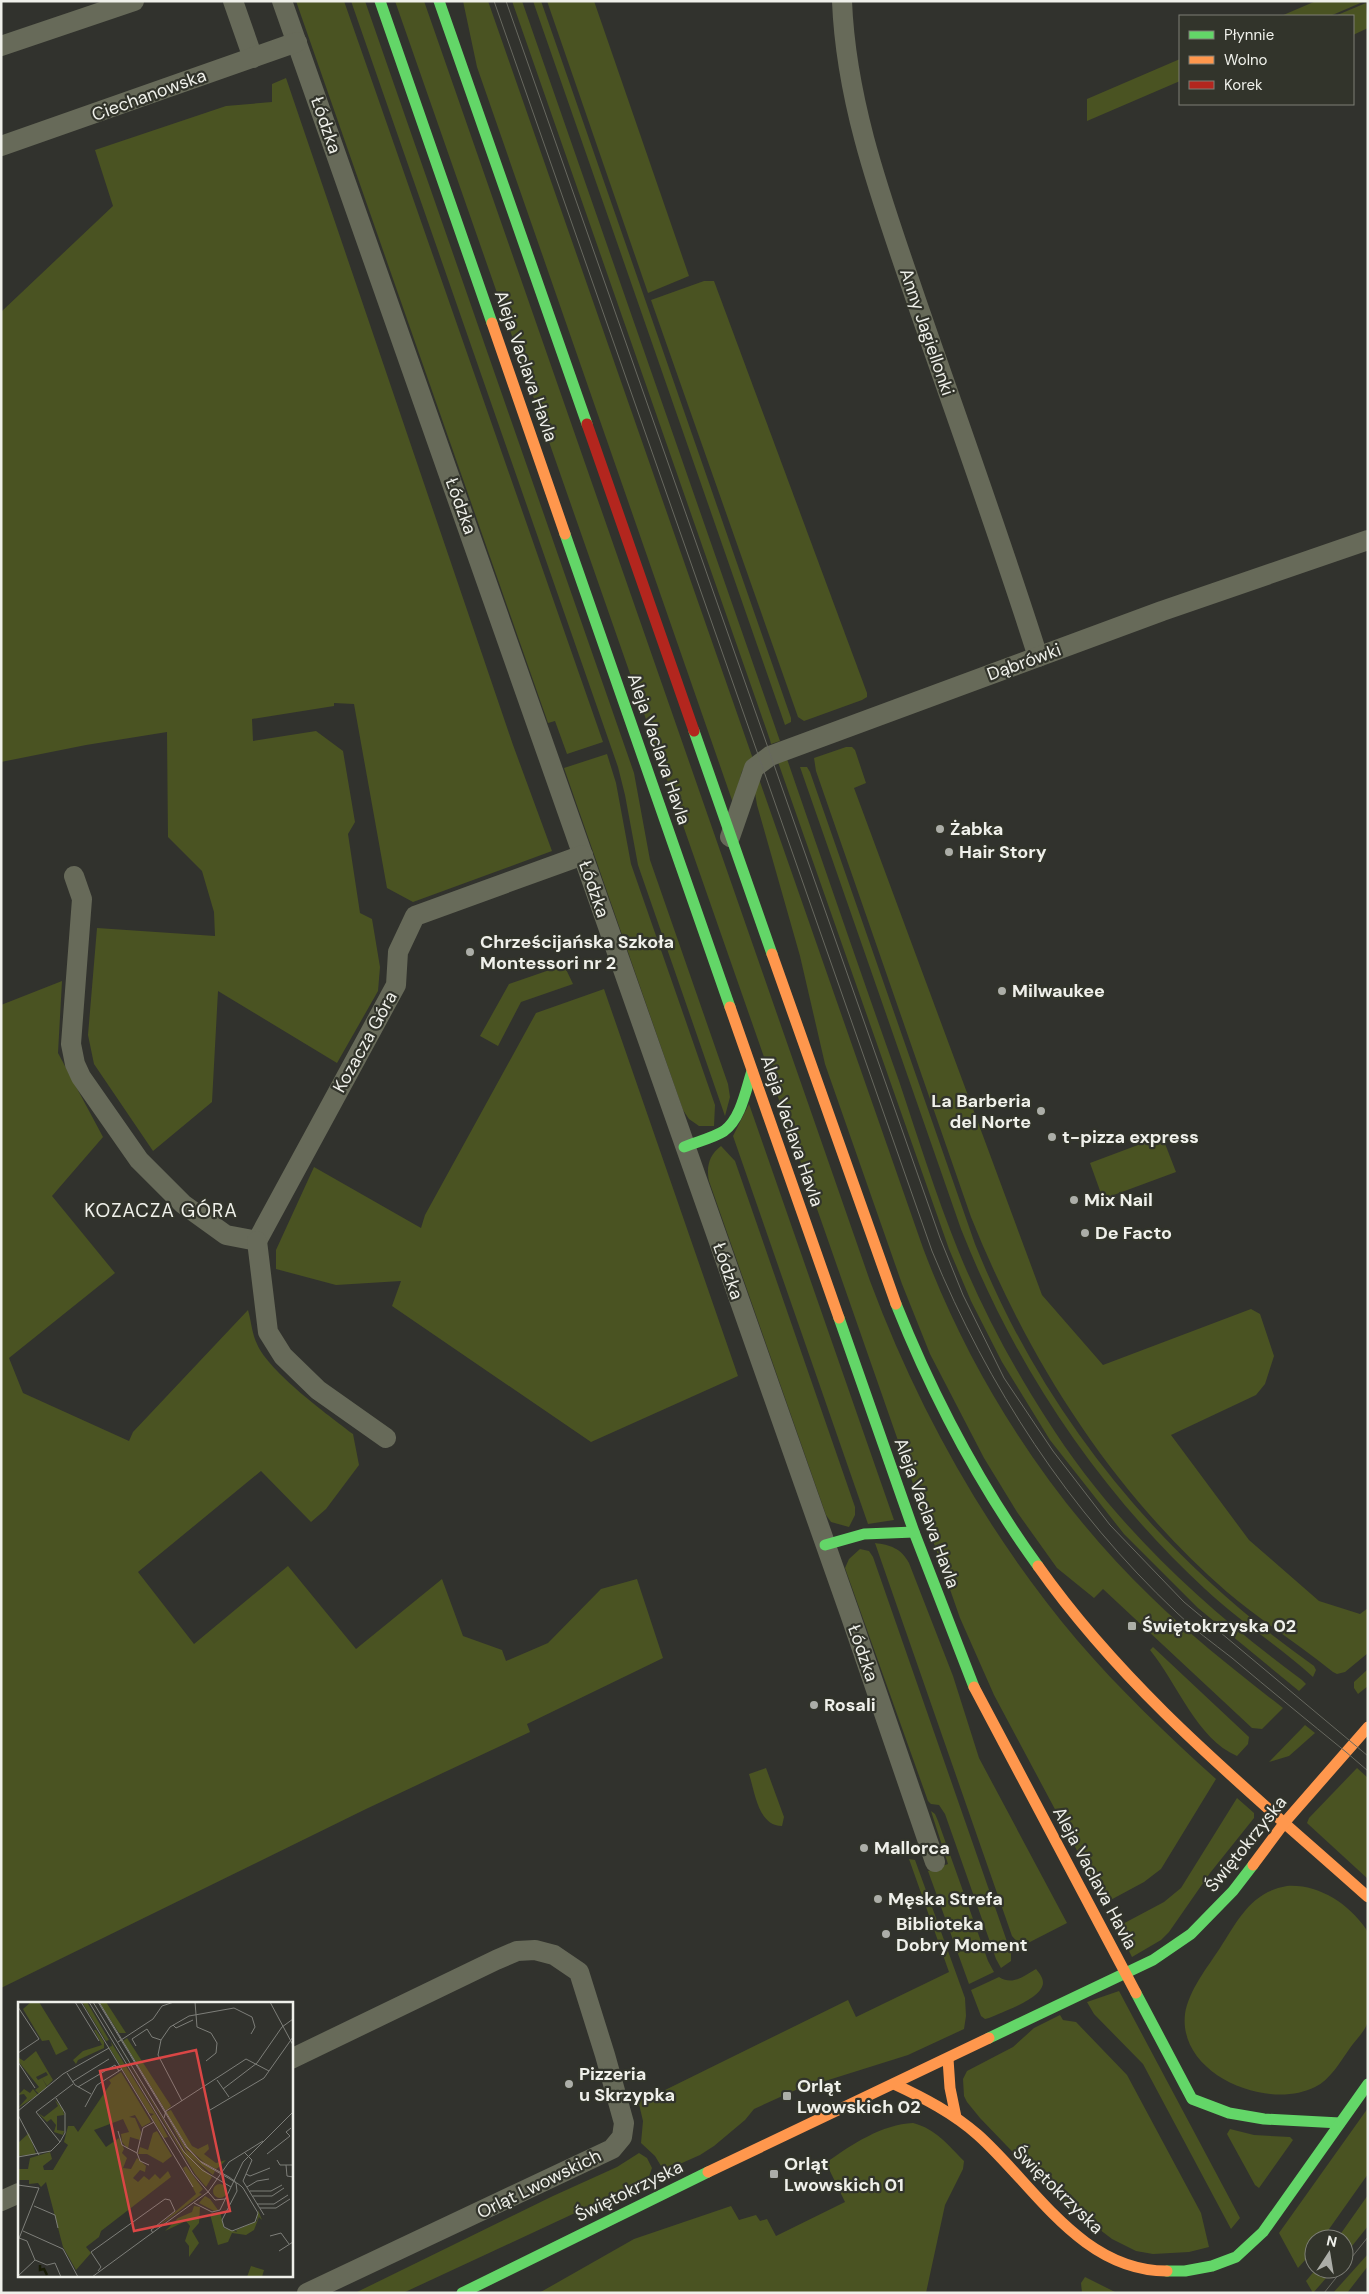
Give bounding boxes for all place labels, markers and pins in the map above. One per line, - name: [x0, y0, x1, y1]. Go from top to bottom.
- place label: Żabka: [950, 817, 1003, 841]
- marker: Żabka: [934, 823, 946, 835]
- place label: Hair Story: [959, 840, 1047, 864]
- marker: Hair Story: [943, 846, 955, 858]
- place label: Chrześcijańska Szkoła Montessori nr 2: [480, 930, 674, 975]
- marker: Chrześcijańska Szkoła Montessori nr 2: [464, 946, 476, 958]
- place label: Milwaukee: [1012, 979, 1105, 1003]
- marker: Milwaukee: [996, 985, 1008, 997]
- place label: La Barberia del Norte: [931, 1089, 1031, 1134]
- marker: La Barberia del Norte: [1035, 1105, 1047, 1117]
- place label: t-pizza express: [1062, 1125, 1199, 1149]
- marker: t-pizza express: [1046, 1131, 1058, 1143]
- place label: Mix Nail: [1084, 1188, 1153, 1212]
- marker: Mix Nail: [1068, 1194, 1080, 1206]
- place label: De Facto: [1095, 1221, 1172, 1245]
- marker: De Facto: [1079, 1227, 1091, 1239]
- place label: Świętokrzyska 02: [1142, 1614, 1296, 1638]
- marker: Świętokrzyska 02: [1126, 1620, 1138, 1632]
- place label: Rosali: [824, 1693, 876, 1717]
- marker: Rosali: [808, 1699, 820, 1711]
- place label: Mallorca: [874, 1836, 950, 1860]
- marker: Mallorca: [858, 1842, 870, 1854]
- place label: Męska Strefa: [888, 1887, 1003, 1911]
- marker: Męska Strefa: [872, 1893, 884, 1905]
- place label: Biblioteka Dobry Moment: [896, 1912, 1028, 1957]
- marker: Biblioteka Dobry Moment: [880, 1928, 892, 1940]
- place label: Pizzeria u Skrzypka: [579, 2062, 675, 2107]
- place label: Orląt Lwowskich 02: [797, 2074, 921, 2119]
- marker: Pizzeria u Skrzypka: [563, 2078, 575, 2090]
- marker: Orląt Lwowskich 02: [781, 2090, 793, 2102]
- place label: Orląt Lwowskich 01: [784, 2152, 904, 2197]
- marker: Orląt Lwowskich 01: [768, 2168, 780, 2180]

